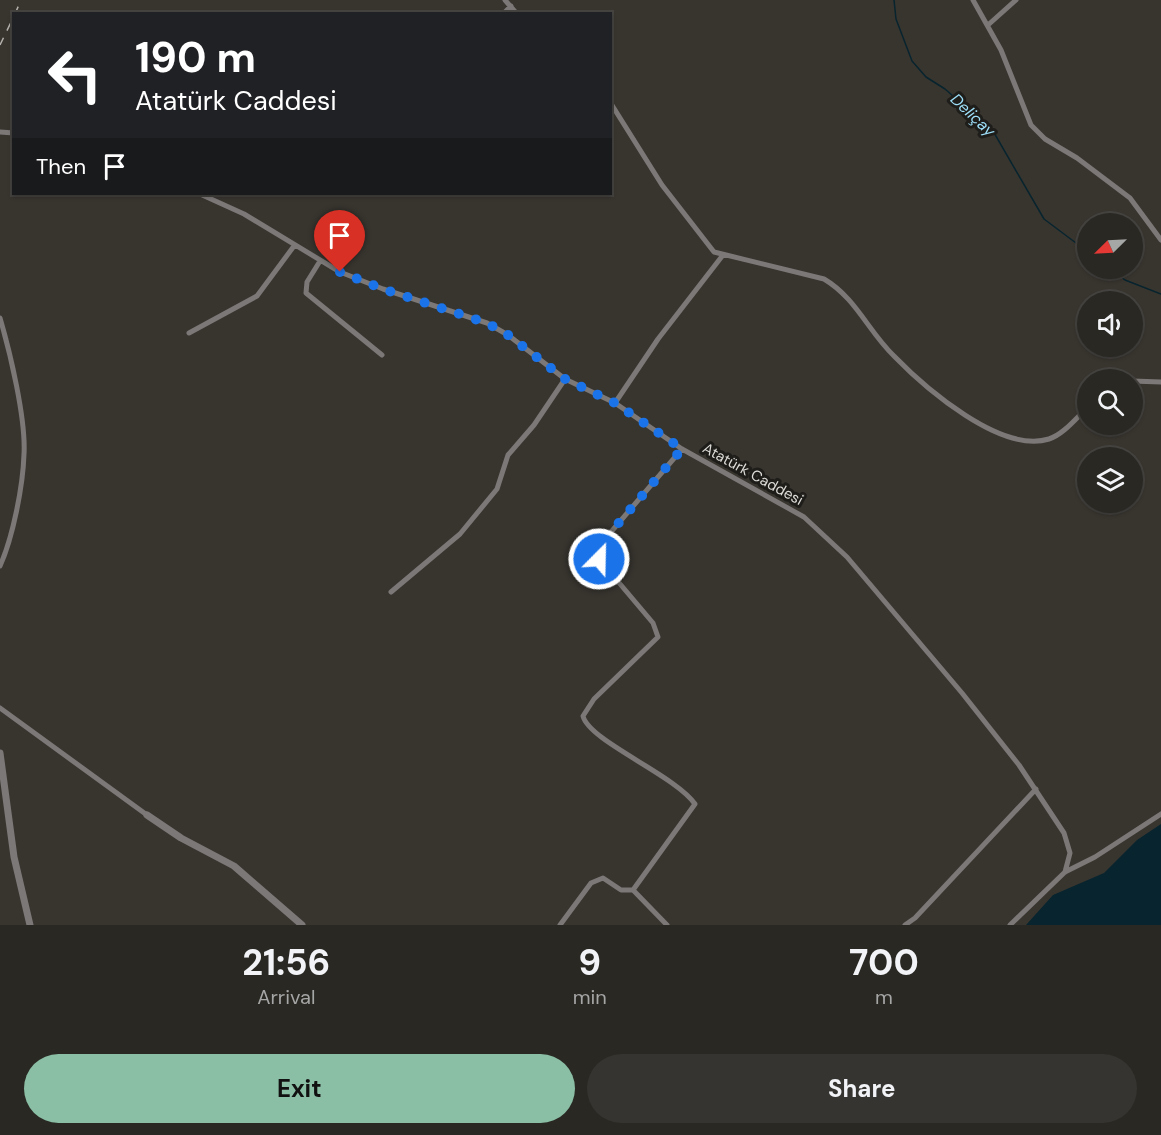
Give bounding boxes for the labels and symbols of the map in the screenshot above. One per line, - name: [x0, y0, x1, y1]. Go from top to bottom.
- water label: Deliçay: [946, 89, 1001, 142]
- pin: [314, 210, 365, 272]
- north arrow: [1077, 213, 1143, 279]
- street label: Atatürk Caddesi: [699, 438, 807, 510]
- position arrow: [567, 527, 631, 591]

